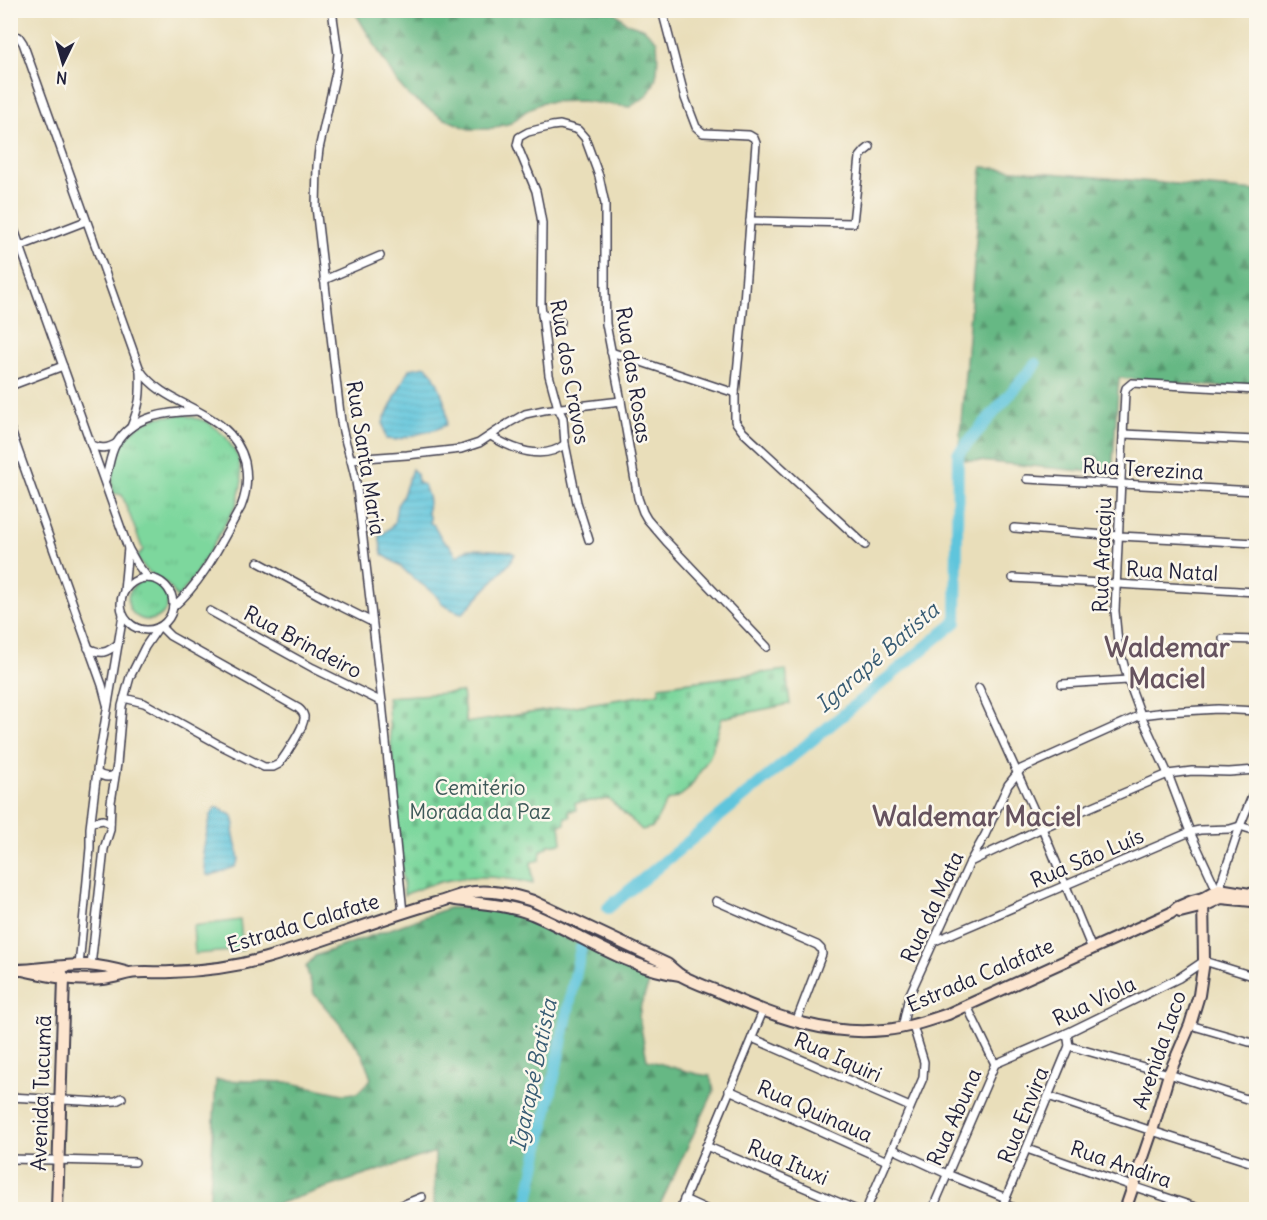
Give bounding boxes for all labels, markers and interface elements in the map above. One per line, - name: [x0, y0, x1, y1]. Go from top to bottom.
- north arrow: [33, 33, 93, 93]
- text: N: [55, 67, 68, 88]
- street label: Rua dos Cravos: [544, 297, 596, 447]
- street label: Rua das Rosas: [610, 305, 658, 445]
- street label: Rua Santa Maria: [340, 379, 392, 537]
- street label: Rua Terezina: [1082, 452, 1204, 486]
- street label: Rua Aracaju: [1086, 497, 1118, 613]
- street label: Rua Natal: [1125, 555, 1219, 587]
- water label: Igarapé Batista: [810, 595, 945, 718]
- street label: Rua Brindeiro: [239, 600, 367, 684]
- district label: Waldemar Maciel: [1104, 630, 1231, 695]
- park label: Cemitério Morada da Paz: [409, 774, 551, 825]
- district label: Waldemar Maciel: [872, 799, 1082, 833]
- street label: Rua São Luís: [1026, 822, 1148, 894]
- street label: Rua da Mata: [894, 847, 970, 967]
- street label: Estrada Calafate: [224, 887, 382, 959]
- street label: Estrada Calafate: [902, 932, 1058, 1018]
- street label: Rua Viola: [1048, 970, 1140, 1032]
- street label: Avenida Iaco: [1126, 987, 1192, 1113]
- water label: Igarapé Batista: [503, 995, 563, 1153]
- street label: Avenida Tucumã: [25, 1015, 57, 1171]
- street label: Rua Iquiri: [790, 1026, 886, 1088]
- street label: Rua Envira: [991, 1063, 1055, 1167]
- street label: Rua Abuna: [921, 1064, 987, 1170]
- street label: Rua Quinaua: [753, 1074, 877, 1148]
- street label: Rua Ituxi: [743, 1133, 833, 1191]
- street label: Rua Andira: [1067, 1134, 1175, 1194]

